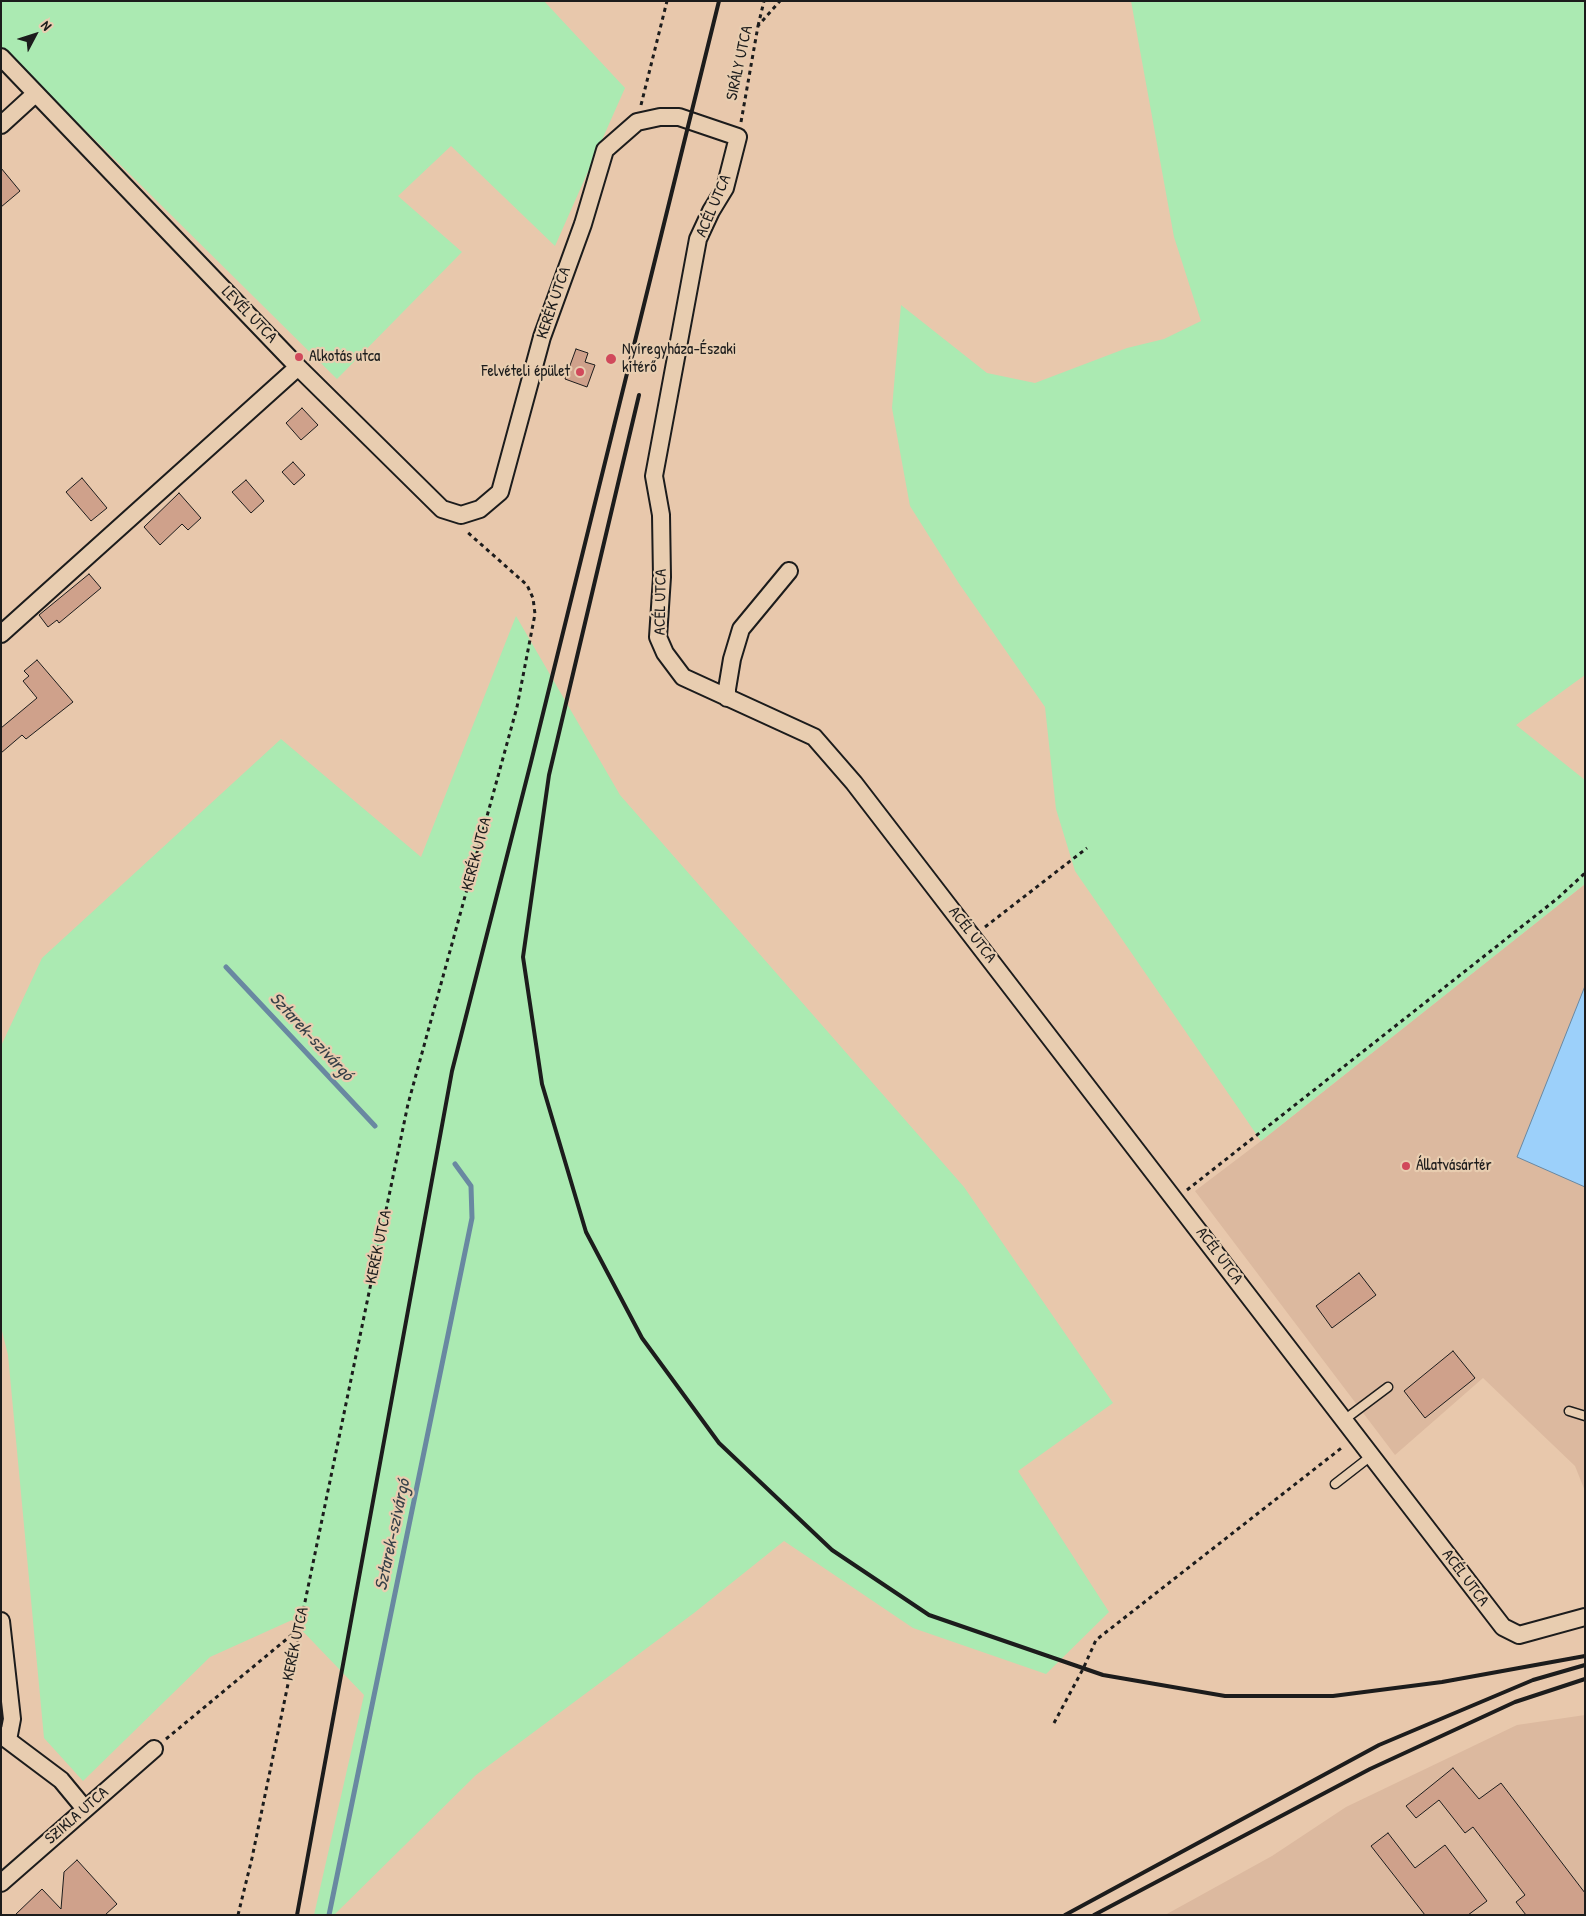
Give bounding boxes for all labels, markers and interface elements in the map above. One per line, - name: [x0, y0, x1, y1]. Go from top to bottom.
- north arrow: [10, 10, 60, 60]
- text: N: [37, 16, 57, 34]
- street label: SIRÁLY UTCA: [723, 24, 757, 102]
- street label: ACÉL UTCA: [692, 172, 736, 240]
- street label: KERÉK UTCA: [533, 265, 575, 341]
- street label: LEVÉL UTCA: [217, 283, 281, 347]
- place label: Nyíregyháza-Északi kitérő: [622, 340, 736, 378]
- place label: Alkotás utca: [309, 347, 380, 367]
- marker: Alkotás utca: [293, 351, 305, 363]
- marker: Nyíregyháza-Északi kitérő: [604, 352, 618, 366]
- place label: Felvételi épület: [481, 362, 570, 382]
- marker: Felvételi épület: [574, 366, 586, 378]
- street label: ACÉL UTCA: [651, 569, 671, 635]
- street label: KERÉK UTCA: [458, 815, 496, 893]
- street label: ACÉL UTCA: [944, 903, 1000, 967]
- water label: Sztarek-szivárgó: [265, 988, 357, 1086]
- place label: Állatvásártér: [1416, 1156, 1492, 1176]
- marker: Állatvásártér: [1400, 1160, 1412, 1172]
- street label: KERÉK UTCA: [362, 1208, 396, 1286]
- street label: ACÉL UTCA: [1191, 1224, 1247, 1288]
- water label: Sztarek-szivárgó: [371, 1477, 415, 1593]
- street label: ACÉL UTCA: [1437, 1546, 1493, 1610]
- street label: KERÉK UTCA: [279, 1605, 313, 1683]
- street label: SZIKLA UTCA: [41, 1783, 113, 1849]

